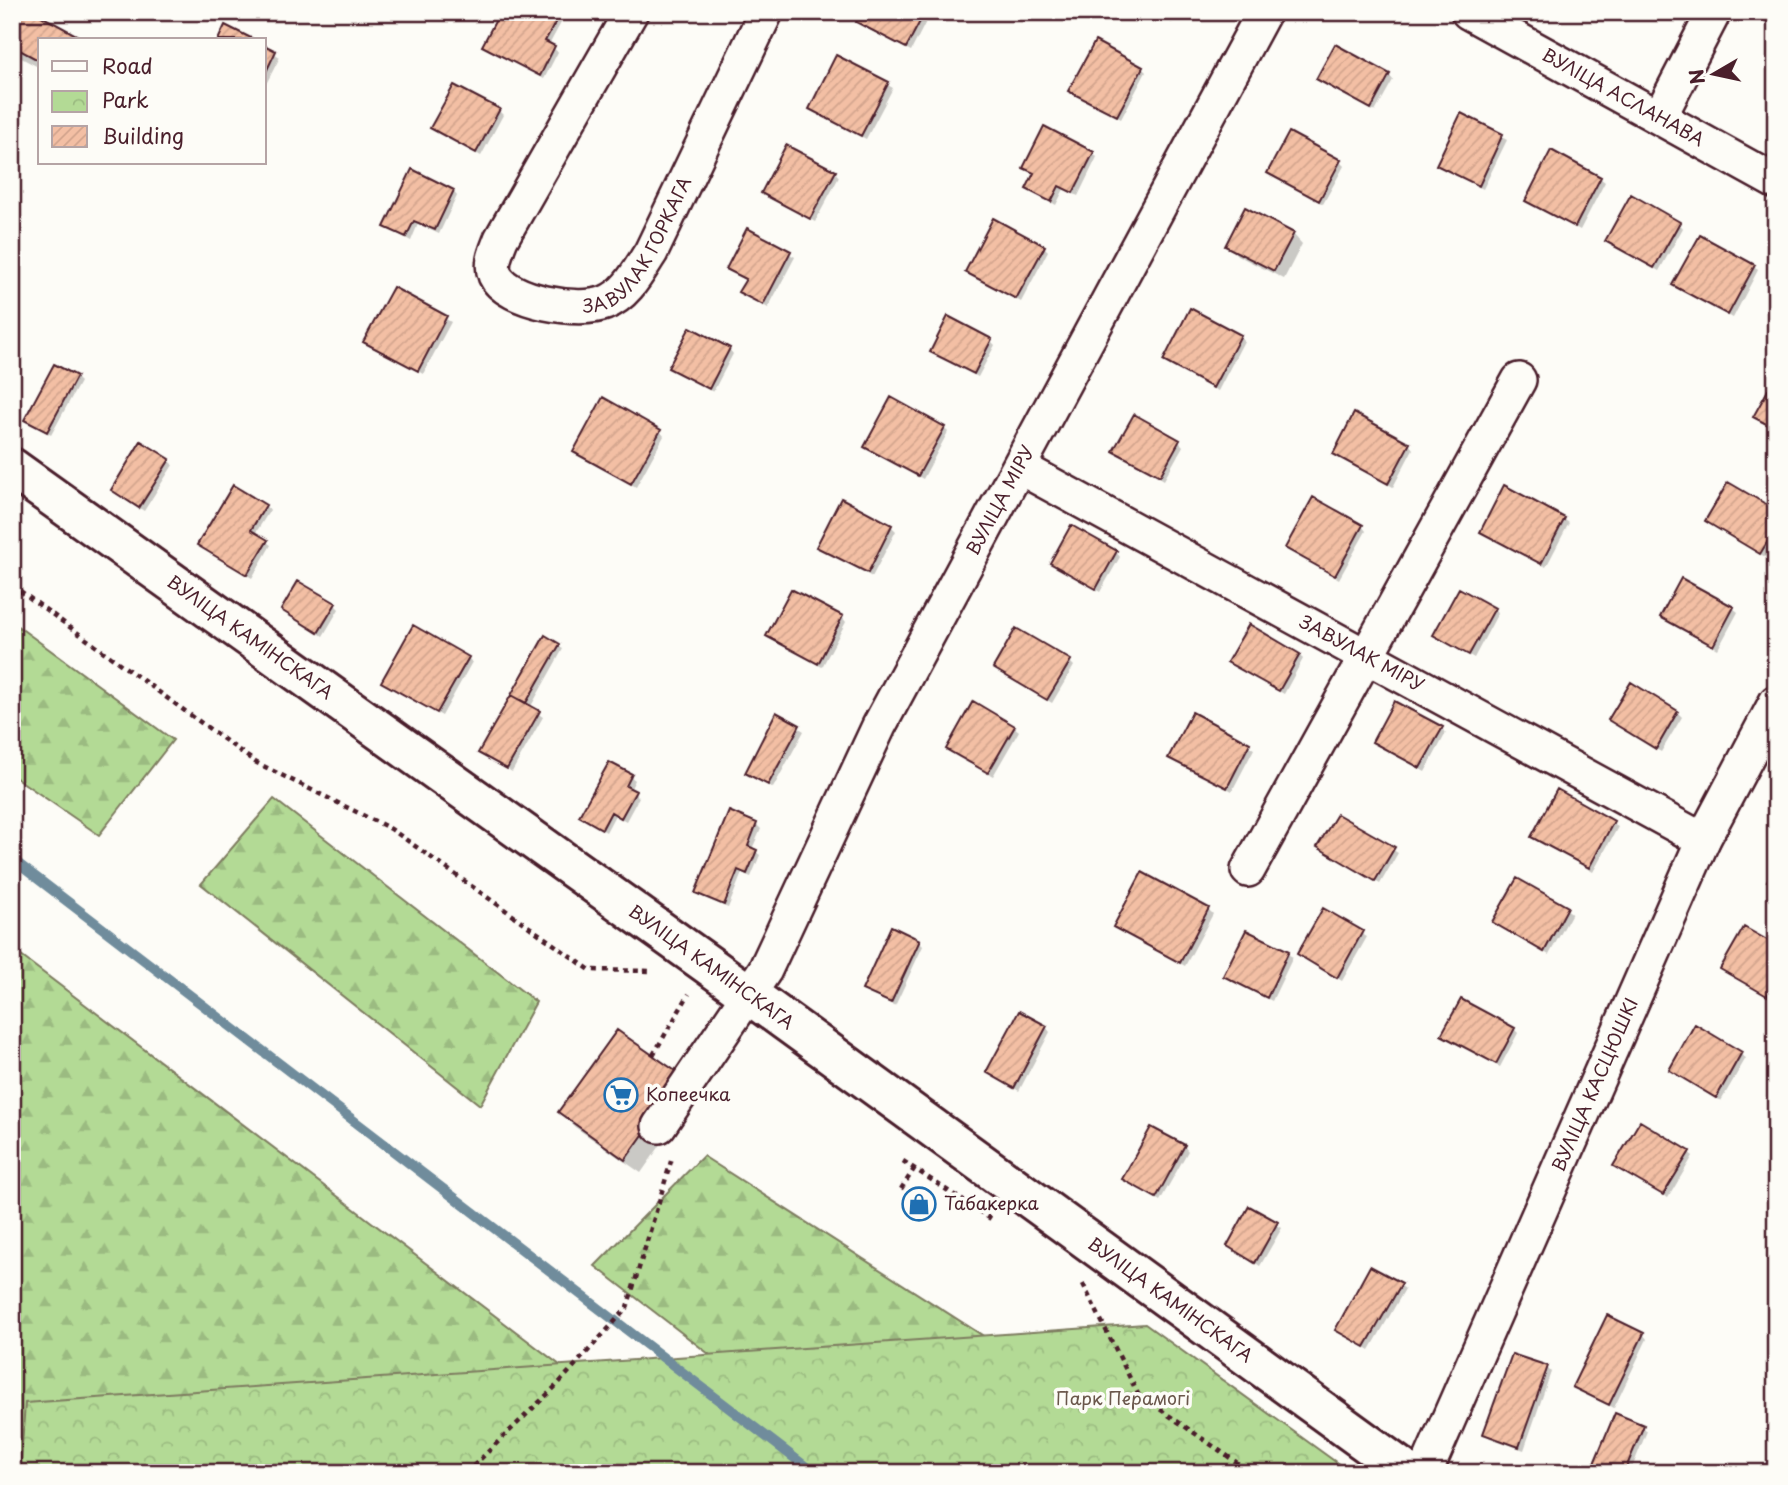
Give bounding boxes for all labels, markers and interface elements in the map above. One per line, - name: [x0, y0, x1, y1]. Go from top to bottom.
- legend: [38, 38, 266, 164]
- north arrow: [1680, 38, 1750, 108]
- street label: ВУЛІЦА АСЛАНАВА: [1538, 40, 1710, 152]
- text: Road: [102, 49, 153, 81]
- text: N: [1681, 67, 1711, 86]
- text: Park: [102, 83, 149, 115]
- text: Building: [102, 119, 184, 151]
- street label: ЗАВУЛАК ГОРКАГА: [582, 172, 697, 319]
- street label: ВУЛІЦА МІРУ: [959, 440, 1040, 560]
- street label: ВУЛІЦА КАМІНСКАГА: [162, 568, 339, 705]
- street label: ЗАВУЛАК МІРУ: [1295, 608, 1429, 697]
- street label: ВУЛІЦА КАМІНСКАГА: [623, 897, 800, 1035]
- street label: ВУЛІЦА КАСЦЮШКІ: [1544, 993, 1644, 1175]
- supermarket icon: Копеечка: [602, 1076, 640, 1114]
- place label: Копеечка: [646, 1080, 731, 1107]
- shop icon: Табакерка: [900, 1185, 938, 1223]
- place label: Табакерка: [944, 1189, 1040, 1216]
- street label: ВУЛІЦА КАМІНСКАГА: [1083, 1230, 1259, 1368]
- park label: Парк Перамогі: [1056, 1384, 1190, 1411]

